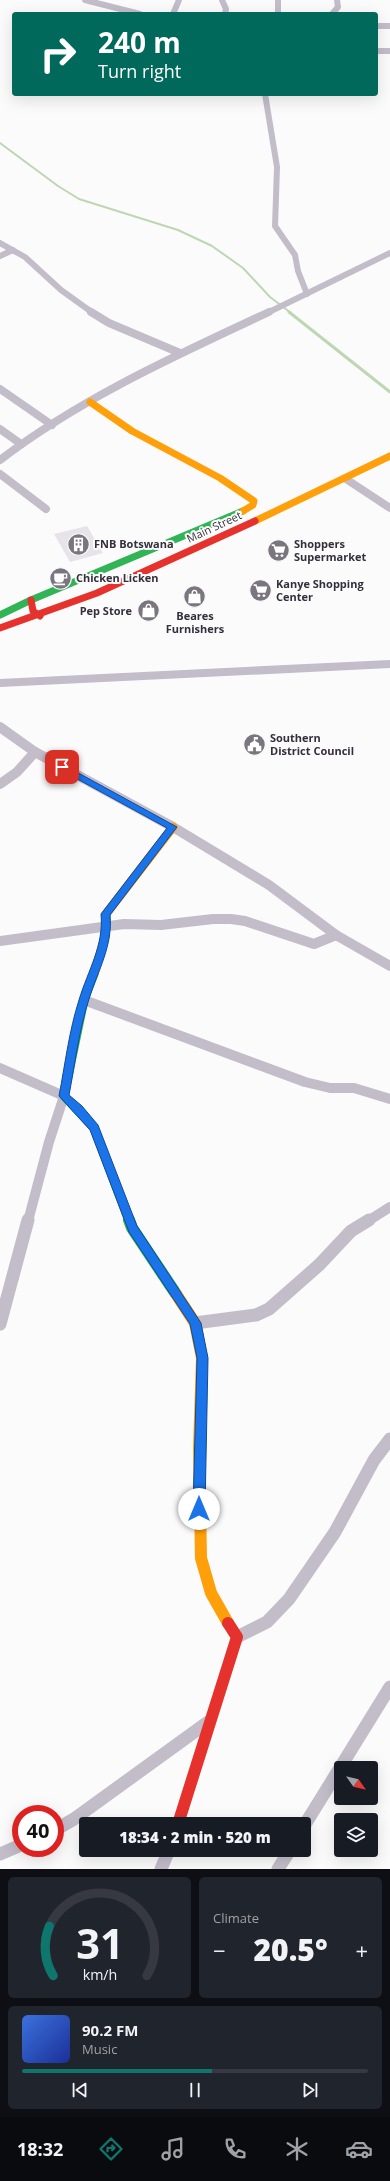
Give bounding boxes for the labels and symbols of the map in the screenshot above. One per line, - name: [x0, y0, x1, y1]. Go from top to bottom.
- street label: Main Street: [184, 507, 244, 546]
- building icon: FNB Botswana: [66, 531, 92, 557]
- place label: FNB Botswana: [94, 536, 174, 551]
- place label: Shoppers Supermarket: [294, 536, 367, 564]
- supermarket icon: Shoppers Supermarket: [265, 537, 291, 563]
- cafe icon: Chicken Licken: [48, 565, 74, 591]
- place label: Chicken Licken: [76, 570, 158, 585]
- place label: Kanye Shopping Center: [276, 576, 364, 604]
- supermarket icon: Kanye Shopping Center: [247, 577, 273, 603]
- shop icon: Beares Furnishers: [182, 583, 208, 609]
- shop icon: Pep Store: [135, 598, 161, 624]
- place label: Pep Store: [80, 603, 132, 618]
- place label: Beares Furnishers: [166, 608, 225, 636]
- place label: Southern District Council: [270, 730, 354, 758]
- public building icon: Southern District Council: [241, 731, 267, 757]
- pin: [45, 750, 79, 784]
- position arrow: [178, 1488, 220, 1530]
- north arrow: [334, 1761, 378, 1805]
- speed limit sign: 40: [12, 1805, 64, 1857]

